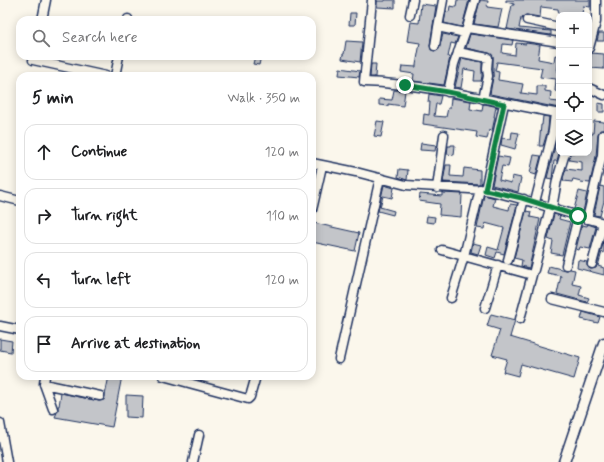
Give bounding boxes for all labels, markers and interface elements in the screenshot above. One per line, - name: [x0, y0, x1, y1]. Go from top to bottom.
- map controls: [556, 12, 592, 156]
- button: +: [556, 12, 592, 48]
- search box: [16, 16, 316, 60]
- icon: search: [30, 27, 52, 49]
- text: Search here: [62, 28, 138, 48]
- button: −: [556, 48, 592, 84]
- route end: [396, 76, 414, 94]
- button: locate: [556, 84, 592, 120]
- text: 5 min: [32, 87, 74, 109]
- text: Walk · 350 m: [227, 90, 300, 107]
- button: layers: [556, 120, 592, 156]
- icon: ahead: [33, 141, 55, 163]
- text: Continue: [71, 142, 127, 162]
- text: 120 m: [265, 144, 299, 161]
- icon: right: [33, 205, 55, 227]
- text: Turn right: [71, 206, 138, 226]
- route start: [569, 207, 587, 225]
- text: 110 m: [266, 208, 299, 225]
- icon: left: [33, 269, 55, 291]
- text: Turn left: [71, 270, 131, 290]
- text: 120 m: [265, 272, 299, 289]
- icon: arrive: [33, 333, 55, 355]
- text: Arrive at destination: [71, 334, 200, 354]

